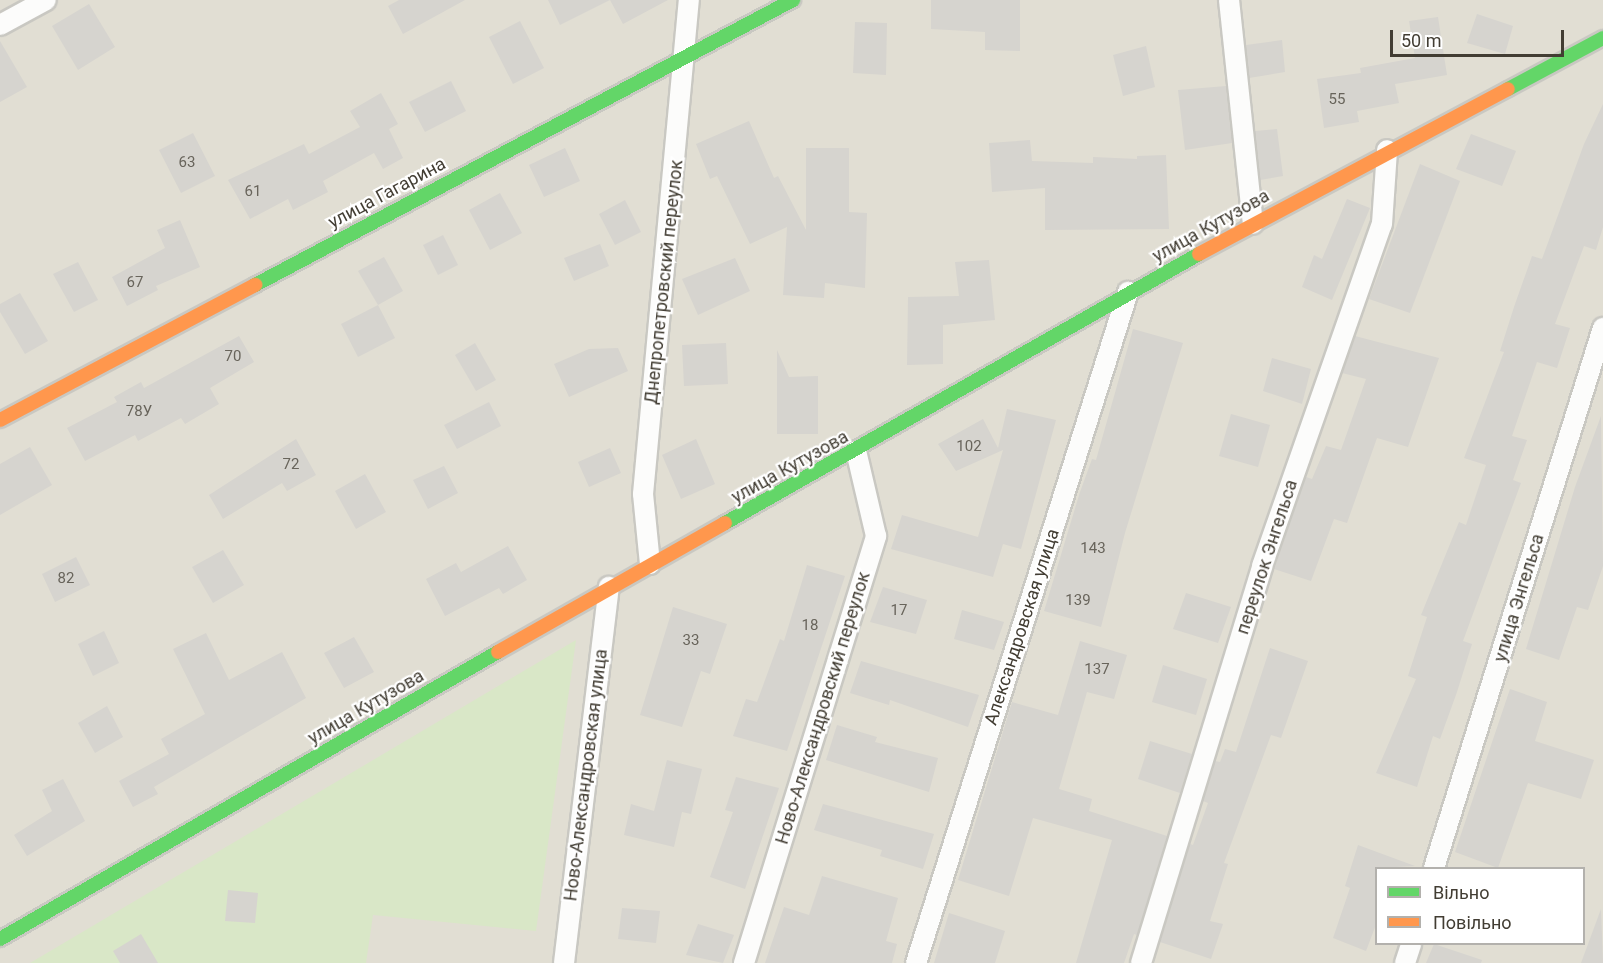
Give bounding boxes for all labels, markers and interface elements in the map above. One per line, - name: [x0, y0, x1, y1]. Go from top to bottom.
- scale bar: [1393, 18, 1567, 56]
- text: 50 m: [1401, 30, 1441, 51]
- house number: 55: [1329, 91, 1345, 109]
- street label: улица Гагарина: [325, 153, 449, 233]
- house number: 63: [179, 154, 195, 172]
- street label: Днепропетровский переулок: [640, 159, 688, 405]
- house number: 61: [245, 183, 261, 201]
- street label: улица Кутузова: [1149, 185, 1273, 267]
- house number: 67: [127, 274, 143, 292]
- house number: 70: [225, 348, 241, 366]
- house number: 78У: [126, 403, 152, 421]
- street label: улица Кутузова: [728, 426, 852, 508]
- house number: 102: [956, 438, 982, 456]
- house number: 72: [283, 456, 299, 474]
- street label: переулок Энгельса: [1232, 477, 1302, 637]
- street label: Александровская улица: [980, 526, 1064, 728]
- street label: улица Энгельса: [1489, 531, 1549, 665]
- house number: 143: [1080, 540, 1106, 558]
- street label: Ново-Александровский переулок: [771, 569, 875, 847]
- house number: 82: [58, 570, 74, 588]
- house number: 139: [1065, 592, 1091, 610]
- house number: 17: [891, 602, 907, 620]
- house number: 18: [802, 617, 818, 635]
- house number: 33: [683, 632, 699, 650]
- street label: Ново-Александровская улица: [560, 648, 612, 902]
- house number: 137: [1084, 661, 1110, 679]
- street label: улица Кутузова: [304, 665, 428, 749]
- legend: [1375, 867, 1585, 945]
- text: Вільно: [1433, 882, 1489, 903]
- text: Повільно: [1433, 912, 1512, 933]

